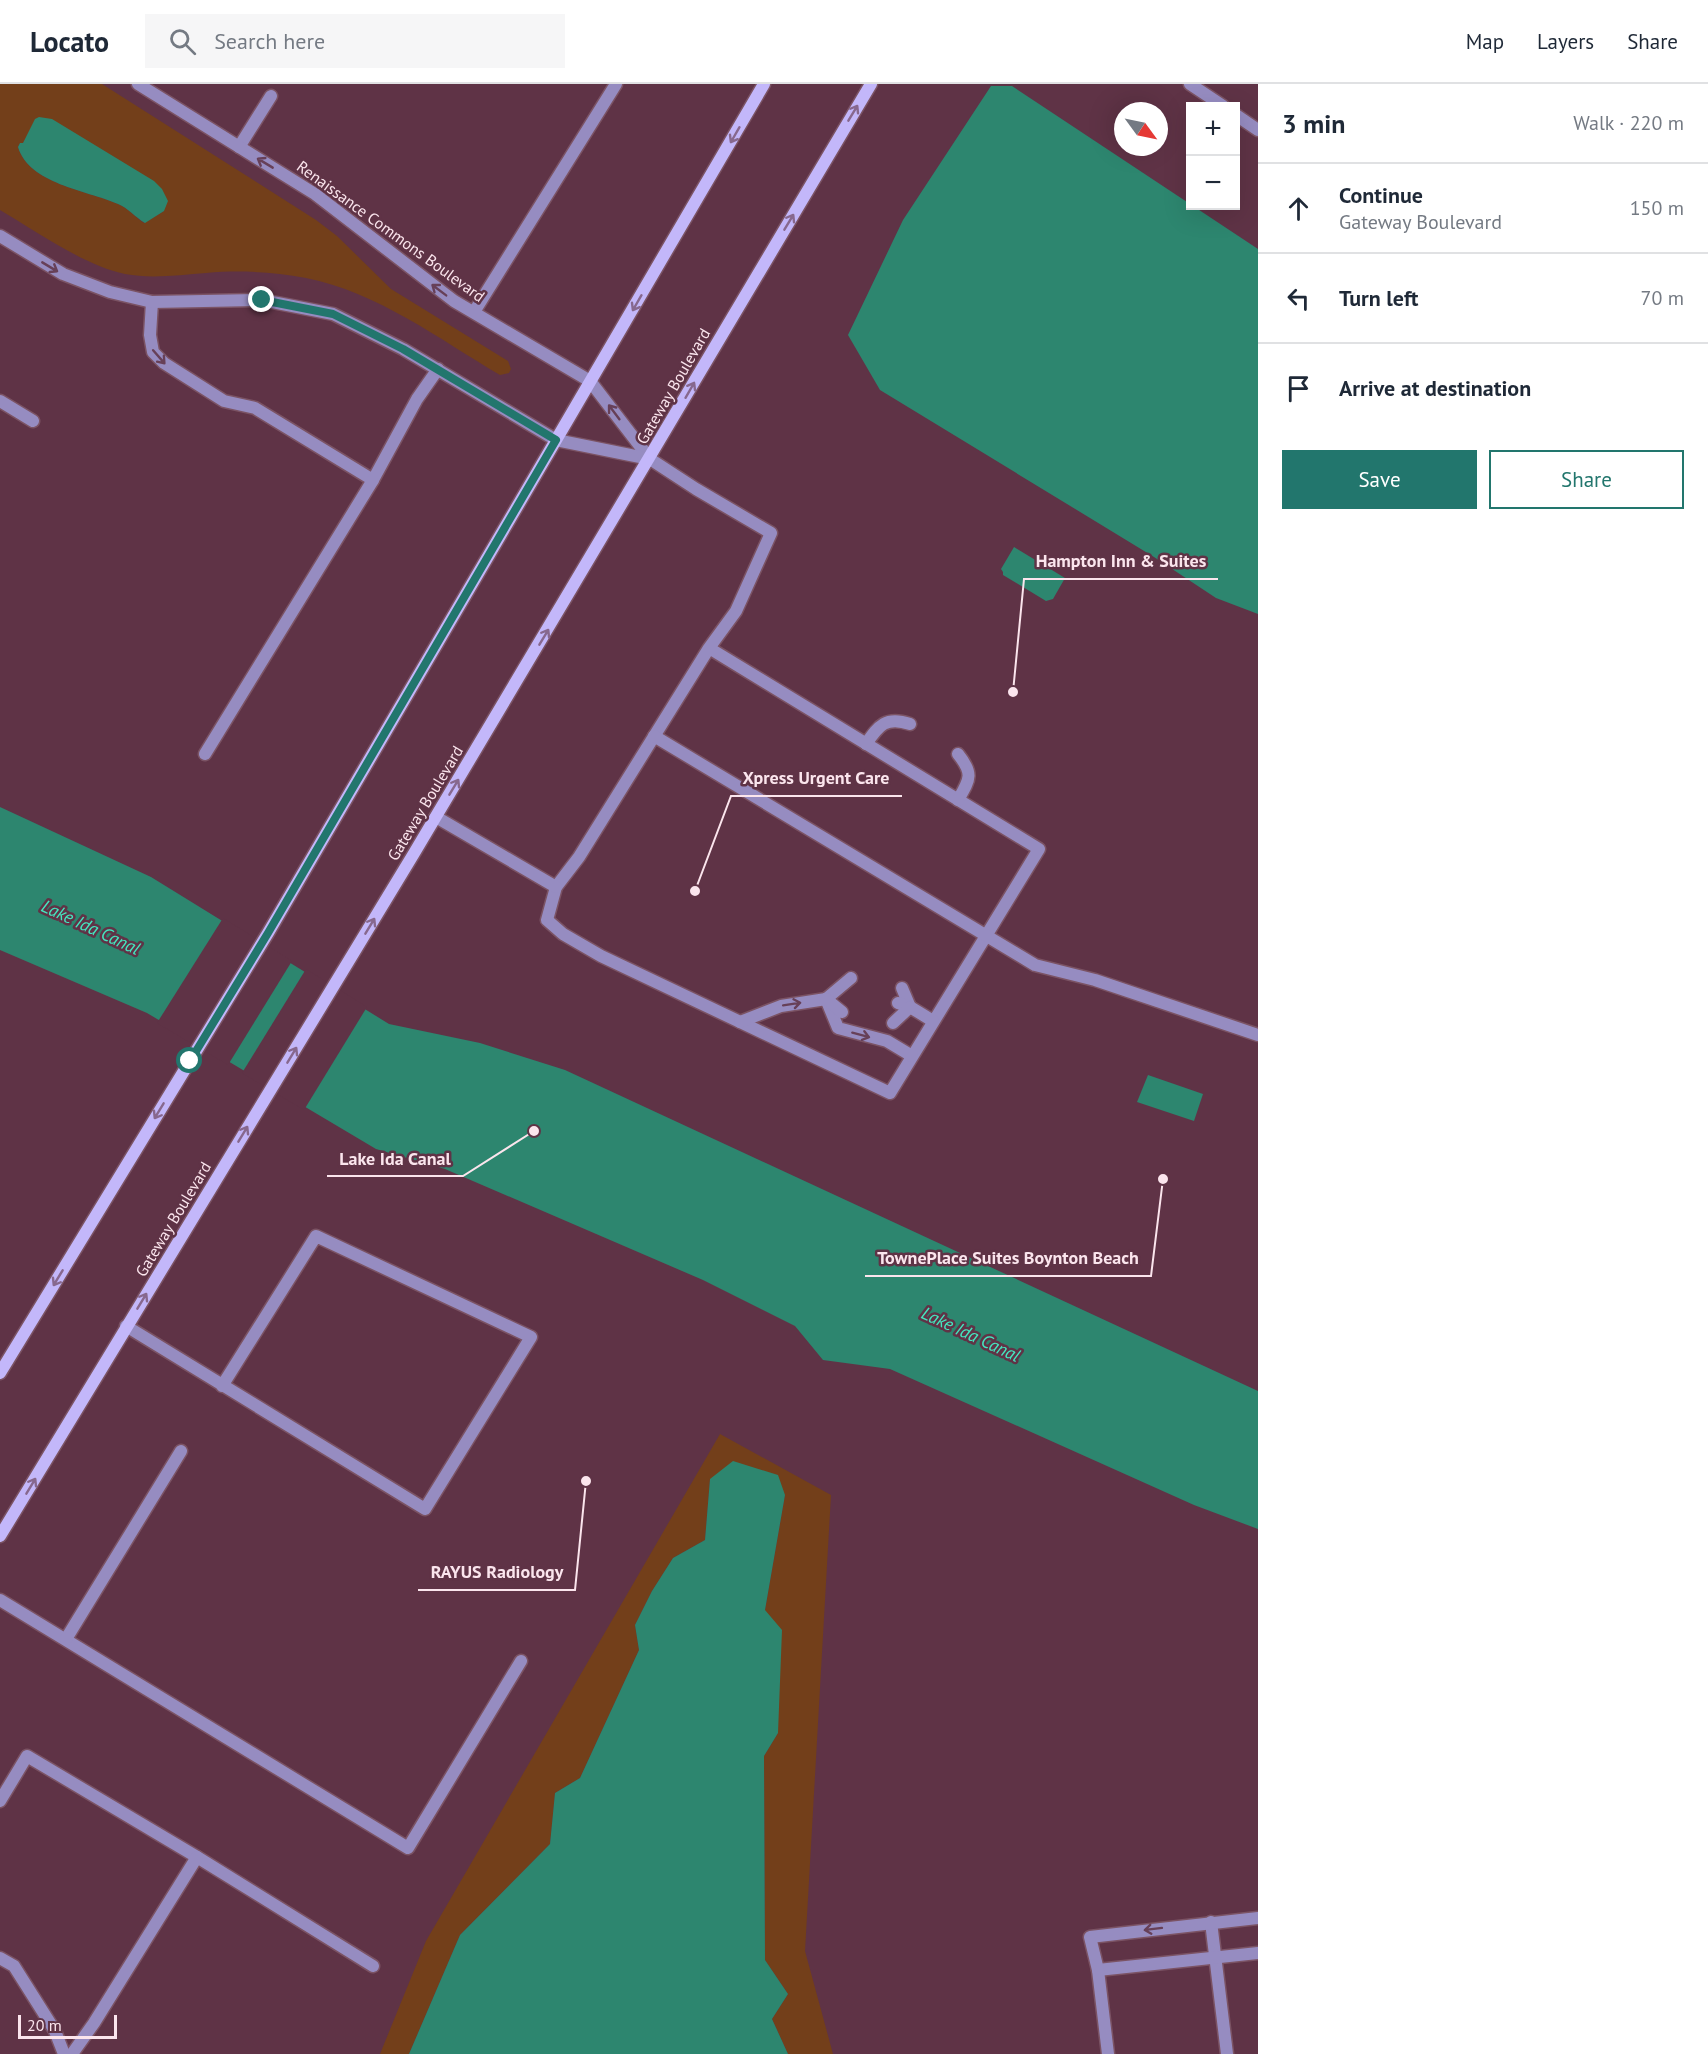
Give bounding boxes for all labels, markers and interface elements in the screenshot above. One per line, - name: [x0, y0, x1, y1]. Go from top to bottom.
- search box: [145, 14, 565, 68]
- text: Locato: [30, 23, 109, 60]
- icon: search: [166, 25, 199, 58]
- text: Search here: [214, 27, 325, 55]
- text: Map: [1466, 28, 1504, 55]
- text: Layers: [1537, 28, 1594, 55]
- text: Share: [1627, 28, 1678, 55]
- north arrow: [1114, 102, 1168, 156]
- map controls: [1186, 102, 1240, 210]
- button: +: [1186, 102, 1240, 156]
- one-way arrow: [848, 105, 860, 122]
- text: 3 min: [1282, 107, 1345, 140]
- text: Walk · 220 m: [1573, 110, 1684, 136]
- one-way arrow: [729, 125, 740, 143]
- one-way arrow: [257, 156, 274, 168]
- street label: Renaissance Commons Boulevard: [293, 156, 489, 306]
- button: −: [1186, 156, 1240, 210]
- text: Continue: [1339, 181, 1423, 209]
- icon: ahead: [1282, 192, 1315, 225]
- text: 150 m: [1630, 195, 1684, 221]
- text: Gateway Boulevard: [1339, 209, 1502, 235]
- one-way arrow: [783, 214, 795, 231]
- one-way arrow: [41, 261, 58, 273]
- icon: left: [1282, 282, 1315, 315]
- one-way arrow: [432, 283, 448, 296]
- text: Turn left: [1339, 284, 1419, 312]
- text: 70 m: [1641, 285, 1684, 311]
- route end: [248, 286, 274, 312]
- one-way arrow: [631, 294, 643, 311]
- street label: Gateway Boulevard: [632, 325, 714, 447]
- one-way arrow: [153, 349, 166, 365]
- icon: arrive: [1282, 372, 1315, 405]
- text: Arrive at destination: [1339, 374, 1531, 402]
- one-way arrow: [684, 382, 696, 399]
- one-way arrow: [608, 405, 621, 421]
- button: Save: [1282, 450, 1477, 509]
- button: Share: [1489, 450, 1684, 509]
- callout: Hampton Inn & Suites: [1024, 543, 1218, 579]
- text: Hampton Inn & Suites: [1036, 549, 1207, 572]
- one-way arrow: [538, 629, 550, 646]
- street label: Gateway Boulevard: [383, 742, 467, 864]
- callout: Xpress Urgent Care: [731, 760, 902, 796]
- text: Xpress Urgent Care: [742, 766, 890, 789]
- one-way arrow: [448, 779, 460, 796]
- water label: Lake Ida Canal: [38, 894, 144, 960]
- one-way arrow: [364, 918, 376, 935]
- one-way arrow: [781, 999, 801, 1010]
- one-way arrow: [852, 1029, 871, 1041]
- route start: [176, 1047, 202, 1073]
- one-way arrow: [286, 1047, 298, 1064]
- one-way arrow: [153, 1102, 165, 1119]
- one-way arrow: [238, 1126, 250, 1143]
- callout: Lake Ida Canal: [327, 1140, 463, 1176]
- text: Lake Ida Canal: [339, 1147, 451, 1170]
- street label: Gateway Boulevard: [131, 1158, 215, 1280]
- callout: TownePlace Suites Boynton Beach: [865, 1240, 1151, 1276]
- text: TownePlace Suites Boynton Beach: [877, 1246, 1139, 1269]
- one-way arrow: [52, 1269, 64, 1286]
- one-way arrow: [137, 1293, 149, 1310]
- water label: Lake Ida Canal: [918, 1301, 1024, 1367]
- one-way arrow: [25, 1478, 37, 1495]
- callout: RAYUS Radiology: [418, 1554, 575, 1590]
- text: RAYUS Radiology: [431, 1560, 564, 1583]
- one-way arrow: [1144, 1924, 1164, 1935]
- scale bar: [18, 2012, 117, 2040]
- text: 20 m: [27, 2015, 62, 2035]

